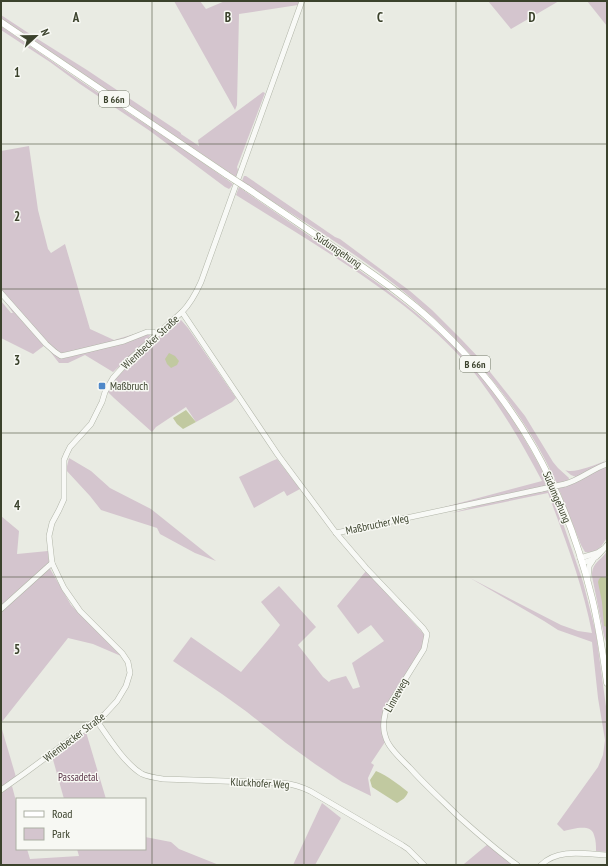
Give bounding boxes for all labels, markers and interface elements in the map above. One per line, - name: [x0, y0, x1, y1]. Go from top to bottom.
- text: A: [72, 9, 80, 26]
- text: B: [225, 9, 231, 26]
- text: C: [377, 9, 383, 26]
- text: D: [529, 9, 536, 26]
- north arrow: [16, 16, 56, 56]
- text: N: [38, 27, 53, 38]
- text: 1: [14, 64, 20, 81]
- road number: B 66n: [99, 91, 129, 107]
- text: 2: [14, 208, 20, 225]
- street label: Südumgehung: [311, 229, 365, 271]
- street label: Wiembecker Straße: [118, 311, 182, 372]
- text: 3: [14, 352, 20, 369]
- road number: B 66n: [460, 356, 490, 372]
- place label: Maßbruch: [110, 379, 148, 393]
- marker: Maßbruch: [97, 381, 107, 391]
- street label: Südumgehung: [540, 469, 574, 525]
- text: 4: [14, 497, 21, 514]
- street label: Maßbrucher Weg: [344, 510, 410, 538]
- text: 5: [14, 641, 20, 658]
- street label: Linneweg: [381, 675, 411, 714]
- street label: Wiembecker Straße: [40, 709, 108, 765]
- park label: Passadetal: [58, 770, 99, 784]
- street label: Kluckhofer Weg: [230, 774, 290, 792]
- legend: [16, 798, 146, 850]
- text: Road: [52, 806, 72, 821]
- text: Park: [52, 826, 70, 841]

